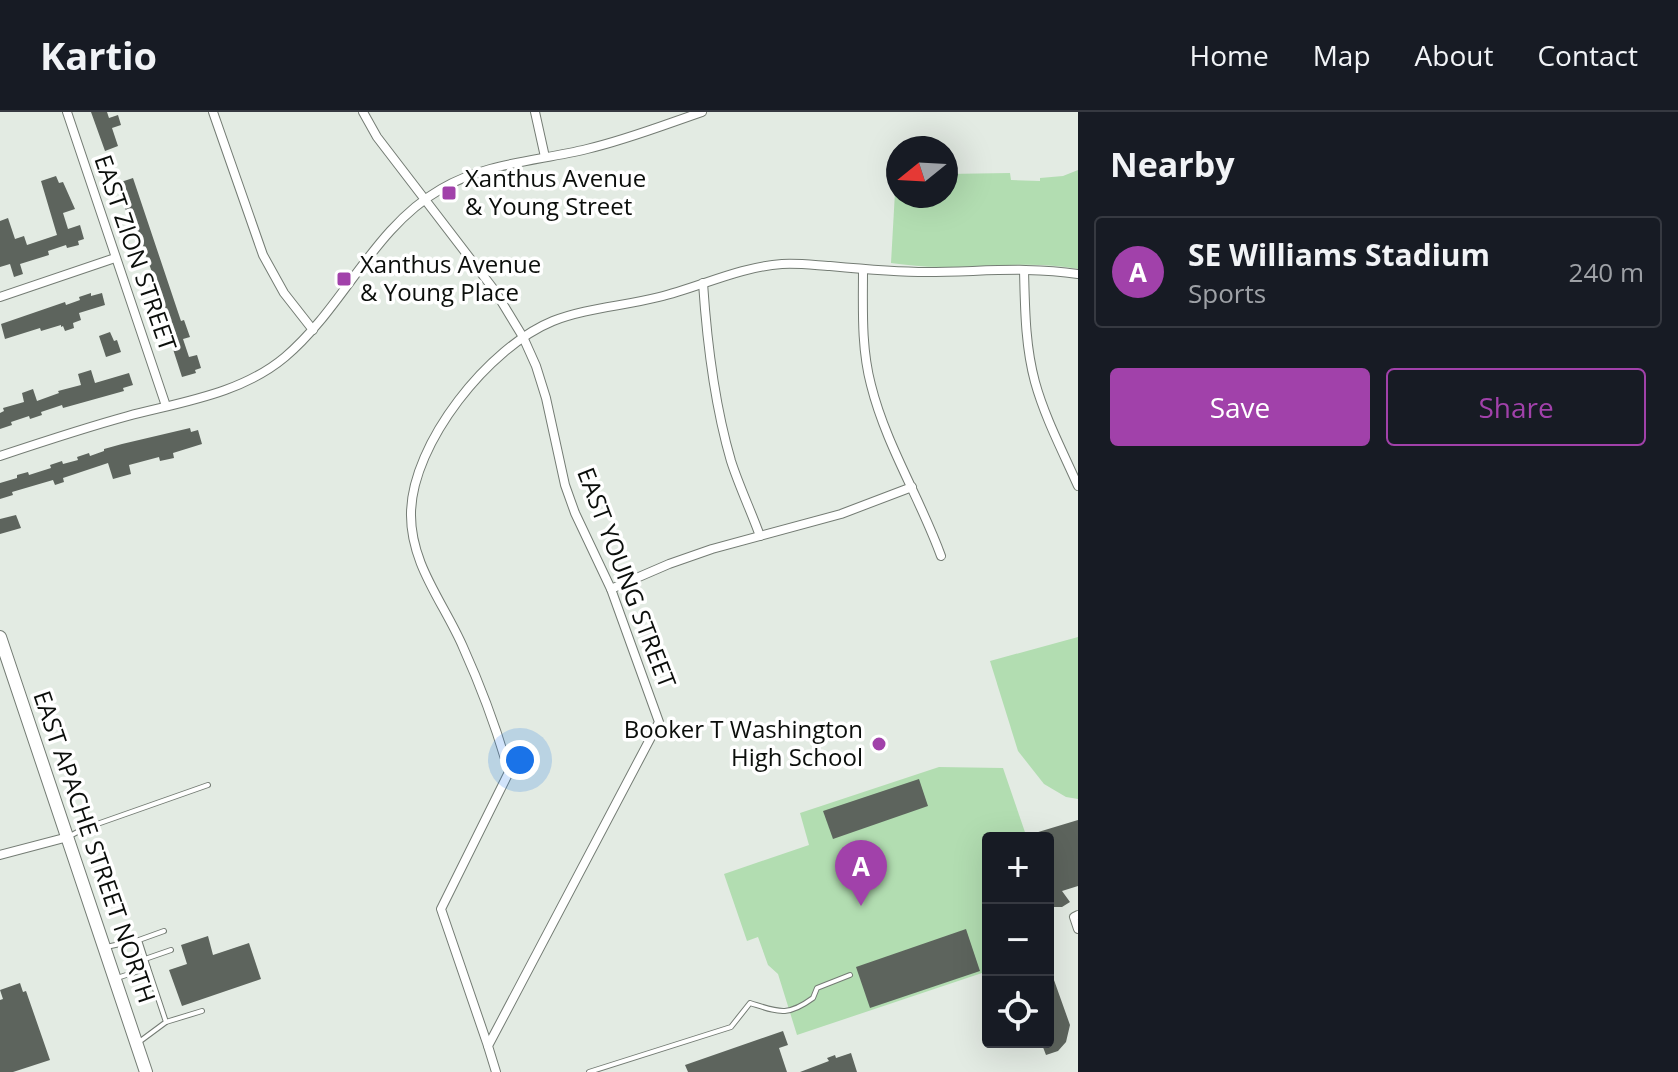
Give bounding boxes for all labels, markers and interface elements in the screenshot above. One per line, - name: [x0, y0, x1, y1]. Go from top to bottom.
- text: Kartio: [40, 29, 157, 81]
- text: Home: [1190, 36, 1269, 74]
- text: Map: [1313, 36, 1371, 74]
- text: About: [1415, 36, 1493, 74]
- text: Contact: [1537, 36, 1638, 74]
- north arrow: [886, 136, 958, 208]
- text: Nearby: [1110, 141, 1235, 187]
- street label: EAST ZION STREET: [87, 150, 185, 355]
- place label: Xanthus Avenue & Young Street: [465, 161, 646, 222]
- marker: Xanthus Avenue & Young Street: [440, 184, 458, 202]
- text: SE Williams Stadium: [1188, 234, 1490, 275]
- place label: Xanthus Avenue & Young Place: [360, 247, 541, 308]
- text: A: [1129, 254, 1147, 290]
- text: 240 m: [1569, 254, 1644, 290]
- marker: Xanthus Avenue & Young Place: [335, 270, 353, 288]
- text: Sports: [1188, 275, 1266, 311]
- button: Save: [1110, 368, 1370, 446]
- button: Share: [1386, 368, 1646, 446]
- street label: EAST YOUNG STREET: [570, 463, 685, 692]
- street label: EAST APACHE STREET NORTH: [26, 686, 164, 1007]
- place label: Booker T Washington High School: [624, 712, 863, 773]
- marker: Booker T Washington High School: [870, 735, 888, 753]
- your location: [500, 740, 540, 780]
- map controls: [982, 832, 1054, 1048]
- button: +: [982, 832, 1054, 904]
- pin: A: [835, 840, 887, 906]
- button: −: [982, 904, 1054, 976]
- button: locate: [982, 976, 1054, 1048]

